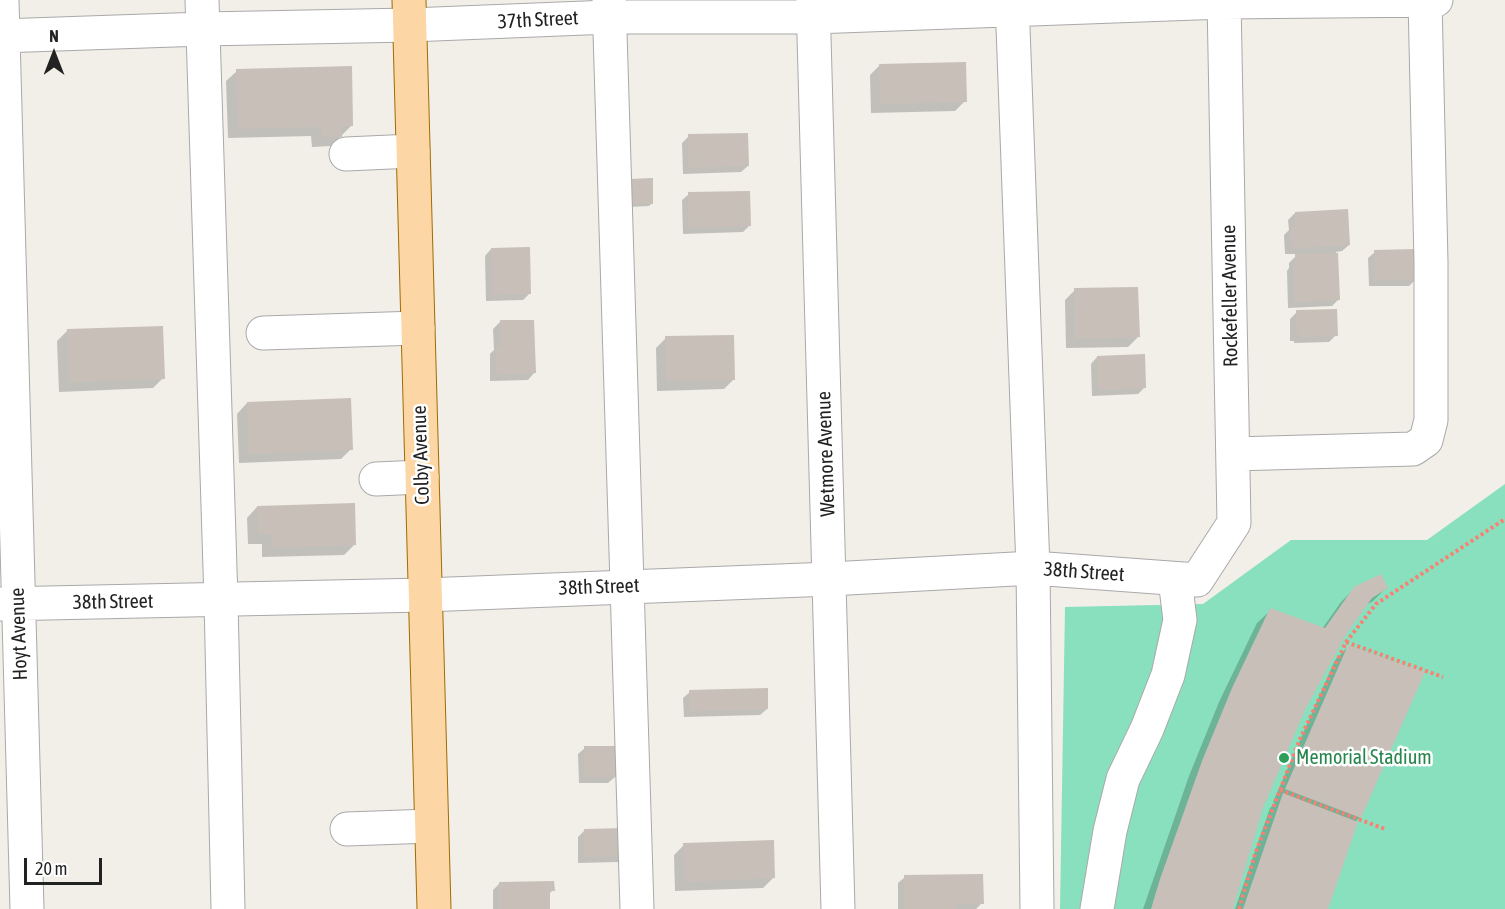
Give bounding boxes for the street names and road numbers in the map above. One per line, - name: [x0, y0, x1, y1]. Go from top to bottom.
- street label: 37th Street: [497, 6, 579, 34]
- street label: Rockefeller Avenue: [1217, 225, 1243, 367]
- street label: Wetmore Avenue: [812, 391, 840, 517]
- street label: Colby Avenue: [407, 405, 435, 505]
- street label: 38th Street: [1043, 557, 1125, 587]
- street label: 38th Street: [558, 574, 640, 600]
- street label: Hoyt Avenue: [5, 587, 33, 681]
- street label: 38th Street: [72, 589, 154, 615]

